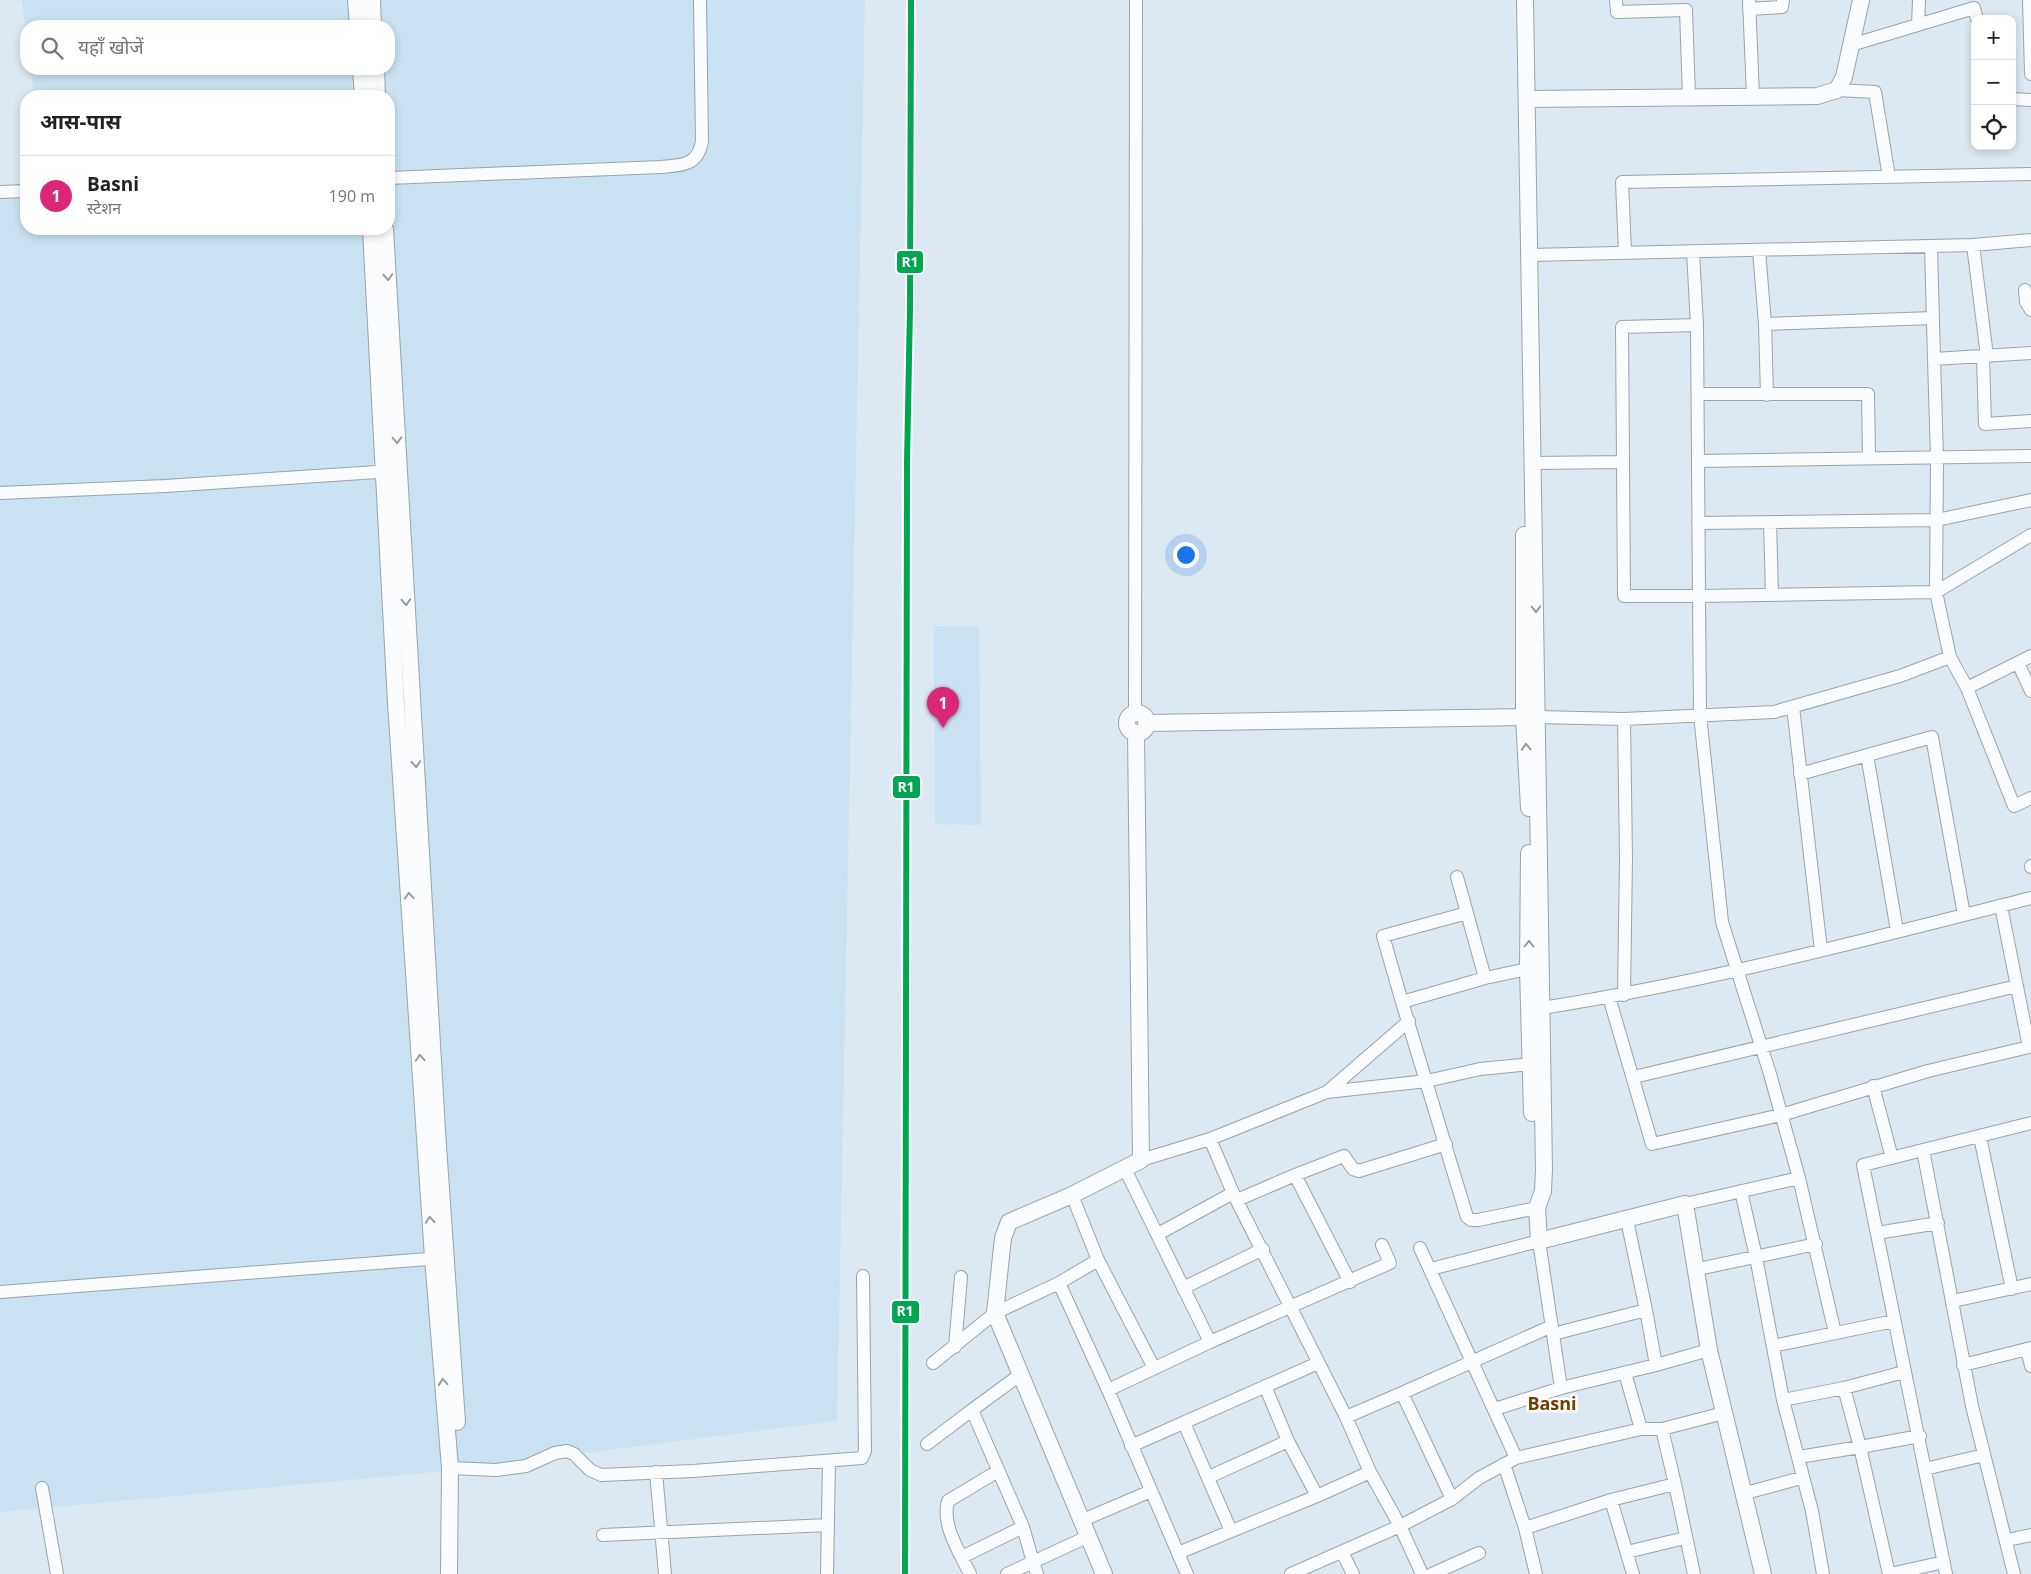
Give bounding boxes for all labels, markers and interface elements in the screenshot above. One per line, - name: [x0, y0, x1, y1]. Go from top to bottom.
- map controls: [1971, 15, 2016, 150]
- button: +: [1971, 15, 2016, 60]
- search box: [20, 20, 395, 75]
- icon: search: [38, 34, 66, 62]
- text: यहाँ खोजें: [78, 34, 144, 60]
- button: −: [1971, 60, 2016, 105]
- button: locate: [1971, 105, 2016, 150]
- text: आस-पास: [40, 107, 121, 135]
- text: Basni: [87, 171, 139, 197]
- text: 1: [51, 185, 61, 207]
- text: 190 m: [329, 185, 375, 207]
- text: स्टेशन: [87, 197, 121, 219]
- line badge: R1: [896, 250, 924, 274]
- text: R1: [901, 252, 919, 271]
- one-way arrow: [383, 274, 394, 282]
- one-way arrow: [392, 436, 402, 444]
- your location: [1173, 542, 1199, 568]
- one-way arrow: [401, 598, 412, 606]
- one-way arrow: [1531, 605, 1541, 613]
- pin: 1: [927, 687, 959, 728]
- one-way arrow: [1521, 742, 1532, 750]
- one-way arrow: [410, 760, 421, 768]
- line badge: R1: [892, 775, 921, 799]
- text: R1: [897, 777, 915, 796]
- one-way arrow: [404, 892, 415, 900]
- one-way arrow: [1524, 940, 1534, 948]
- one-way arrow: [414, 1054, 425, 1062]
- one-way arrow: [425, 1216, 436, 1224]
- line badge: R1: [891, 1300, 920, 1324]
- text: R1: [896, 1301, 914, 1320]
- one-way arrow: [438, 1378, 449, 1386]
- district label: Basni: [1527, 1391, 1577, 1415]

